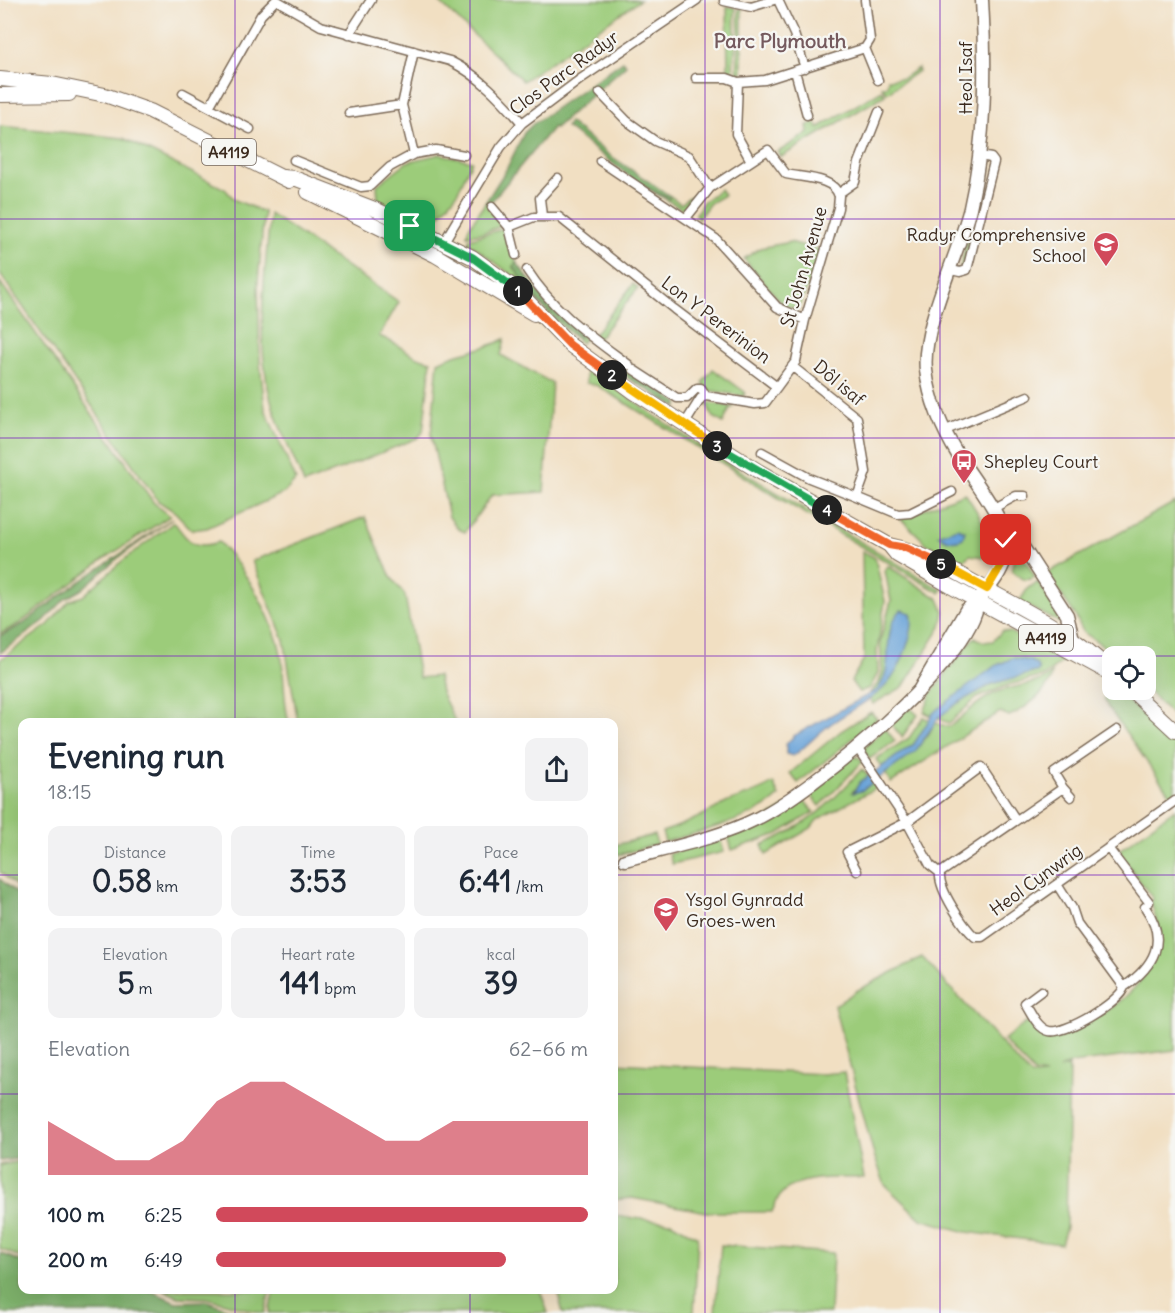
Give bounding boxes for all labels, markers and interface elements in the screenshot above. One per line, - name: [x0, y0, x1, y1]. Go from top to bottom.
- street label: Clos Parc Radyr: [505, 25, 623, 120]
- district label: Parc Plymouth: [714, 28, 847, 53]
- street label: Heol Isaf: [954, 40, 977, 115]
- road number: A4119: [202, 139, 256, 165]
- pin: [384, 200, 435, 251]
- street label: St John Avenue: [775, 204, 832, 330]
- icon: arrive: [393, 209, 426, 242]
- place label: Radyr Comprehensive School: [907, 223, 1086, 267]
- school or university icon: Radyr Comprehensive School: [1091, 230, 1121, 268]
- street label: Lon Y Pererinion: [657, 271, 776, 368]
- pin: 1: [503, 276, 533, 306]
- text: 1: [515, 281, 521, 301]
- street label: Dôl isaf: [809, 355, 870, 411]
- pin: 2: [597, 360, 627, 390]
- text: 2: [608, 365, 616, 385]
- pin: 3: [702, 431, 732, 461]
- text: 3: [712, 436, 722, 456]
- bus stop icon: Shepley Court: [949, 447, 979, 485]
- place label: Shepley Court: [984, 450, 1098, 473]
- pin: 4: [812, 495, 842, 525]
- text: 4: [822, 500, 832, 520]
- pin: [980, 514, 1031, 565]
- icon: check: [989, 523, 1022, 556]
- pin: 5: [926, 549, 956, 579]
- text: 5: [936, 554, 946, 574]
- road number: A4119: [1019, 625, 1073, 651]
- map controls: [1102, 646, 1156, 700]
- button: locate: [1102, 646, 1156, 700]
- text: Evening run: [48, 735, 224, 777]
- button: share: [525, 738, 588, 801]
- text: 18:15: [48, 779, 91, 804]
- street label: Heol Cynwrig: [985, 838, 1086, 921]
- text: Distance: [104, 842, 166, 862]
- text: Time: [301, 842, 335, 862]
- text: Pace: [484, 842, 518, 862]
- text: 0.58: [92, 862, 152, 900]
- text: 3:53: [289, 862, 347, 900]
- text: 6:41: [459, 862, 512, 900]
- text: km: [152, 876, 178, 896]
- text: /km: [512, 876, 543, 896]
- place label: Ysgol Gynradd Groes-wen: [686, 888, 804, 932]
- school or university icon: Ysgol Gynradd Groes-wen: [651, 895, 681, 933]
- text: Elevation: [102, 944, 168, 964]
- text: Heart rate: [281, 944, 355, 964]
- text: kcal: [487, 944, 515, 964]
- text: 5: [117, 964, 135, 1002]
- text: 141: [280, 964, 321, 1002]
- text: 39: [484, 964, 518, 1002]
- text: m: [135, 978, 153, 998]
- text: bpm: [321, 978, 356, 998]
- text: Elevation: [48, 1036, 130, 1061]
- text: 62–66 m: [509, 1036, 588, 1061]
- text: 100 m: [48, 1202, 105, 1227]
- text: 6:25: [144, 1202, 183, 1227]
- text: 200 m: [48, 1247, 108, 1272]
- text: 6:49: [144, 1247, 183, 1272]

